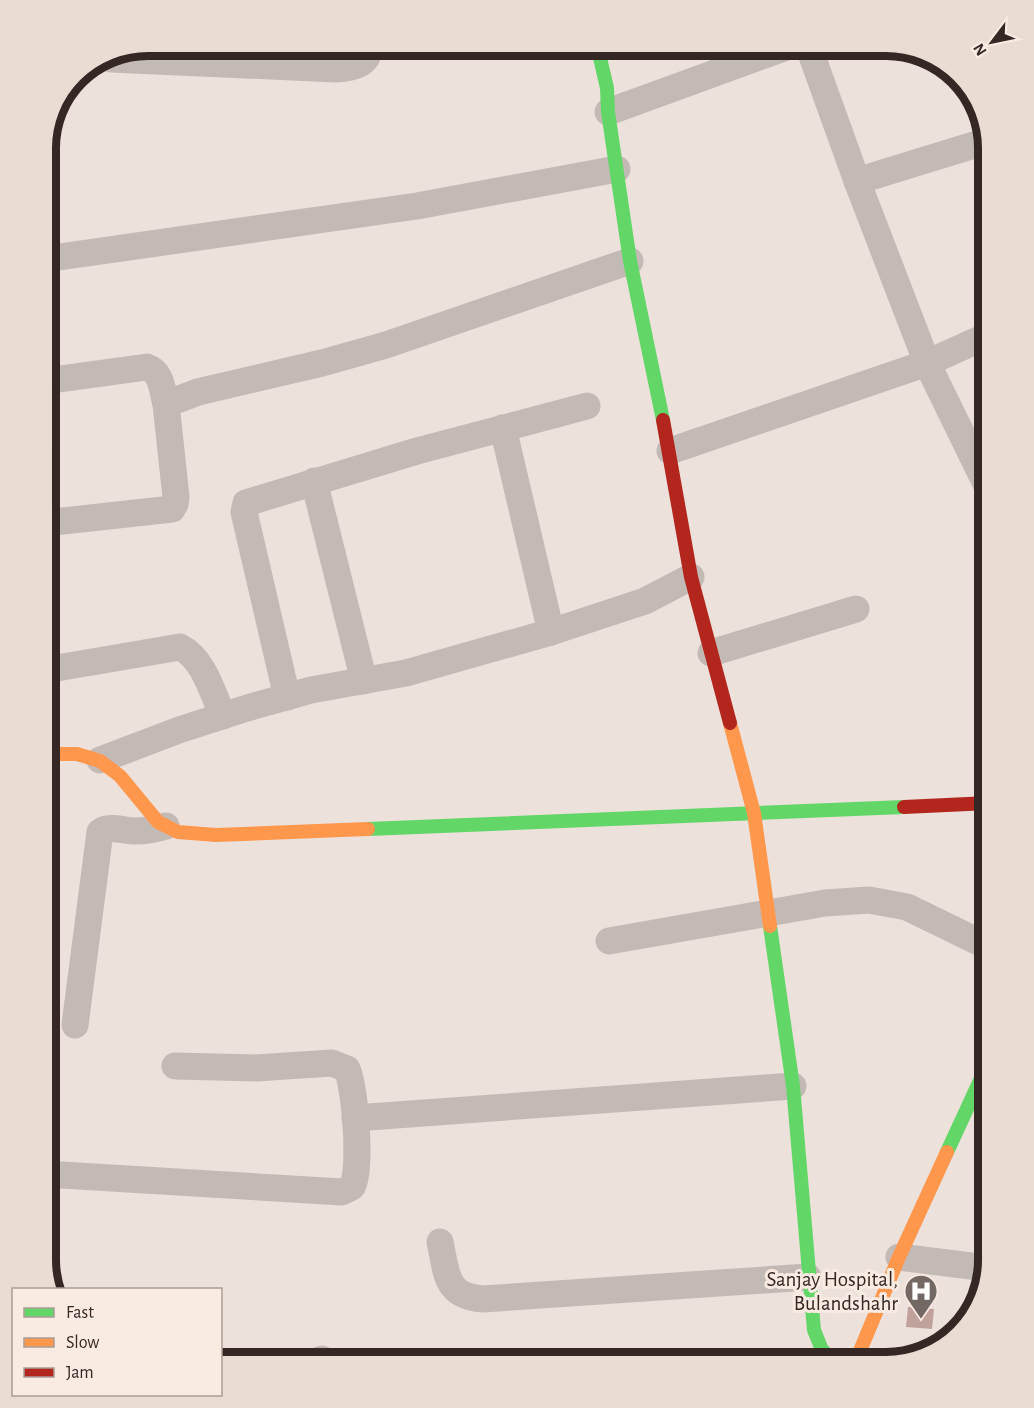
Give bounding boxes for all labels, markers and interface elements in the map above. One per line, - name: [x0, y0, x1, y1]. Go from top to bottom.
- north arrow: [962, 12, 1022, 72]
- text: N: [970, 40, 990, 58]
- place label: Sanjay Hospital, Bulandshahr: [767, 1269, 898, 1314]
- hospital icon: Sanjay Hospital, Bulandshahr: [903, 1273, 939, 1320]
- legend: [12, 1288, 222, 1396]
- text: Fast: [66, 1304, 94, 1322]
- text: Slow: [66, 1334, 99, 1352]
- text: Jam: [66, 1364, 94, 1382]

